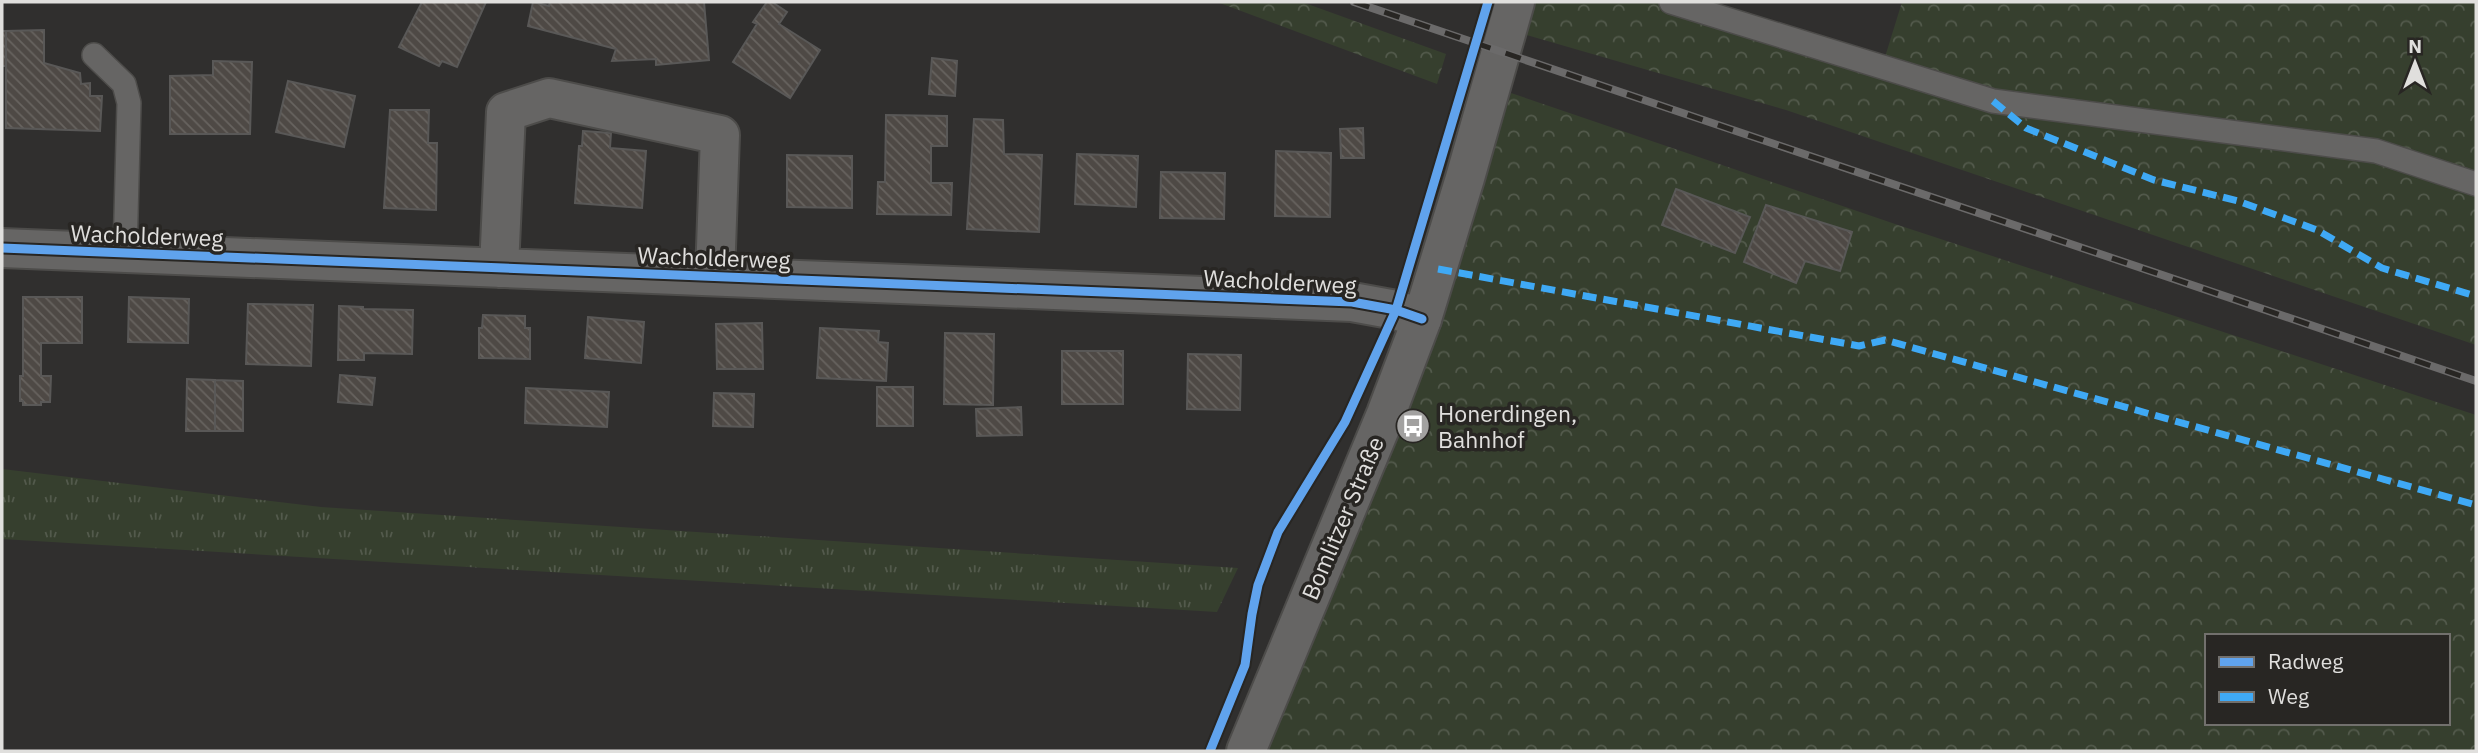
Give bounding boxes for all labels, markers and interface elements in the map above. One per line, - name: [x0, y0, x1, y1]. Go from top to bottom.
- north arrow: [2380, 28, 2450, 98]
- text: N: [2408, 34, 2422, 58]
- street label: Wacholderweg: [70, 217, 224, 253]
- street label: Wacholderweg: [637, 239, 791, 275]
- street label: Wacholderweg: [1203, 262, 1357, 300]
- place label: Honerdingen, Bahnhof: [1438, 398, 1577, 454]
- bus stop icon: Honerdingen, Bahnhof: [1394, 407, 1432, 445]
- street label: Bomlitzer Straße: [1294, 432, 1390, 604]
- legend: [2205, 634, 2450, 725]
- text: Radweg: [2268, 647, 2343, 675]
- text: Weg: [2268, 682, 2309, 710]

